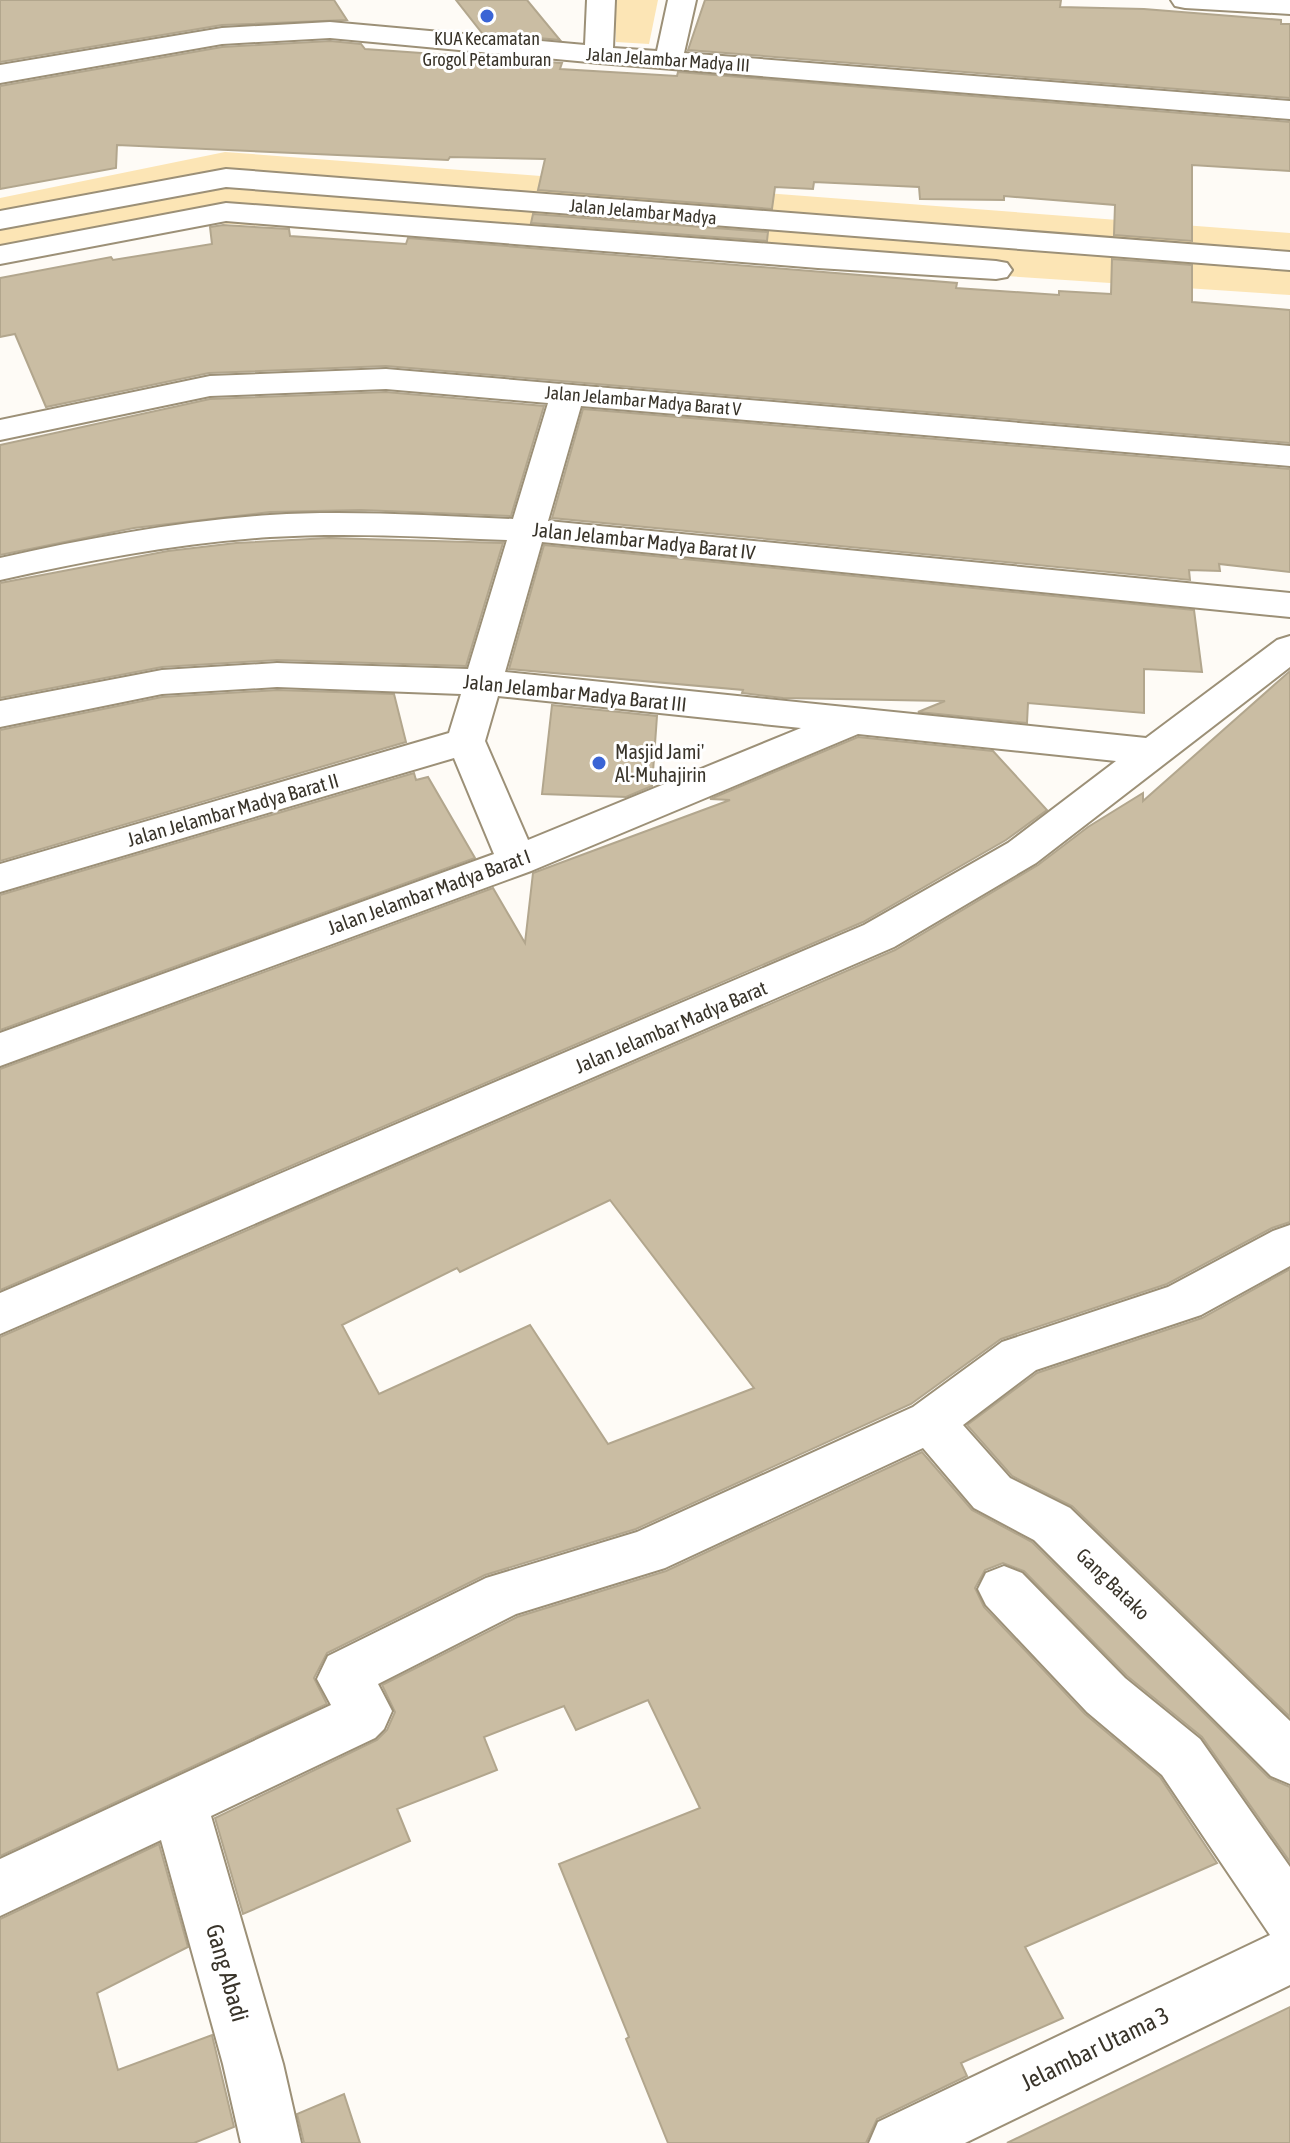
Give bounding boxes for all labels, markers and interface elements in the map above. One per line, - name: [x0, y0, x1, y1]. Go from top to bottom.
- marker: KUA Kecamatan Grogol Petamburan: [478, 7, 496, 25]
- place label: KUA Kecamatan Grogol Petamburan: [423, 28, 552, 70]
- street label: Jalan Jelambar Madya III: [586, 43, 751, 76]
- street label: Jalan Jelambar Madya: [569, 195, 718, 228]
- street label: Jalan Jelambar Madya Barat V: [544, 381, 742, 420]
- street label: Jalan Jelambar Madya Barat IV: [532, 517, 757, 564]
- street label: Jalan Jelambar Madya Barat III: [462, 669, 688, 716]
- place label: Masjid Jami' Al-Muhajirin: [615, 740, 707, 786]
- marker: Masjid Jami' Al-Muhajirin: [590, 754, 608, 772]
- street label: Jalan Jelambar Madya Barat II: [124, 768, 341, 851]
- street label: Jalan Jelambar Madya Barat I: [324, 844, 533, 939]
- street label: Jalan Jelambar Madya Barat: [571, 976, 770, 1077]
- street label: Gang Batako: [1072, 1543, 1155, 1624]
- street label: Gang Abadi: [201, 1921, 254, 2025]
- street label: Jelambar Utama 3: [1016, 2001, 1173, 2096]

